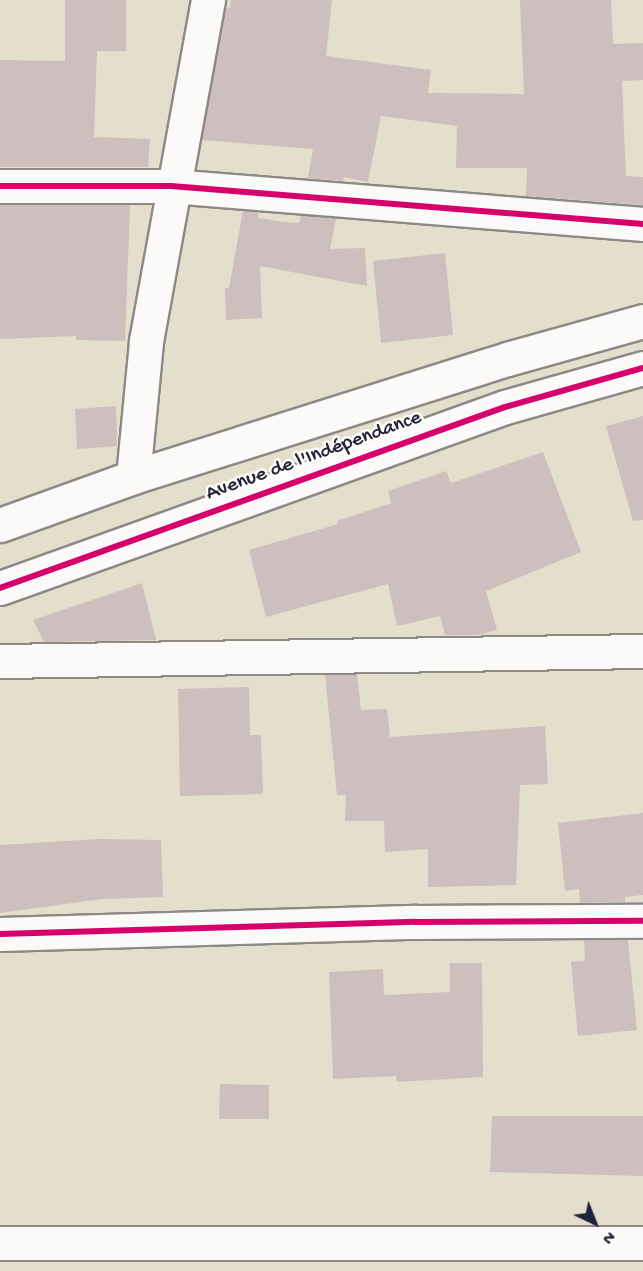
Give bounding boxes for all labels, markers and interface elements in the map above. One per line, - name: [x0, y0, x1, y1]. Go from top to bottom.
- street label: Avenue de l'Indépendance: [203, 406, 425, 508]
- north arrow: [565, 1193, 625, 1253]
- text: N: [597, 1226, 618, 1247]

